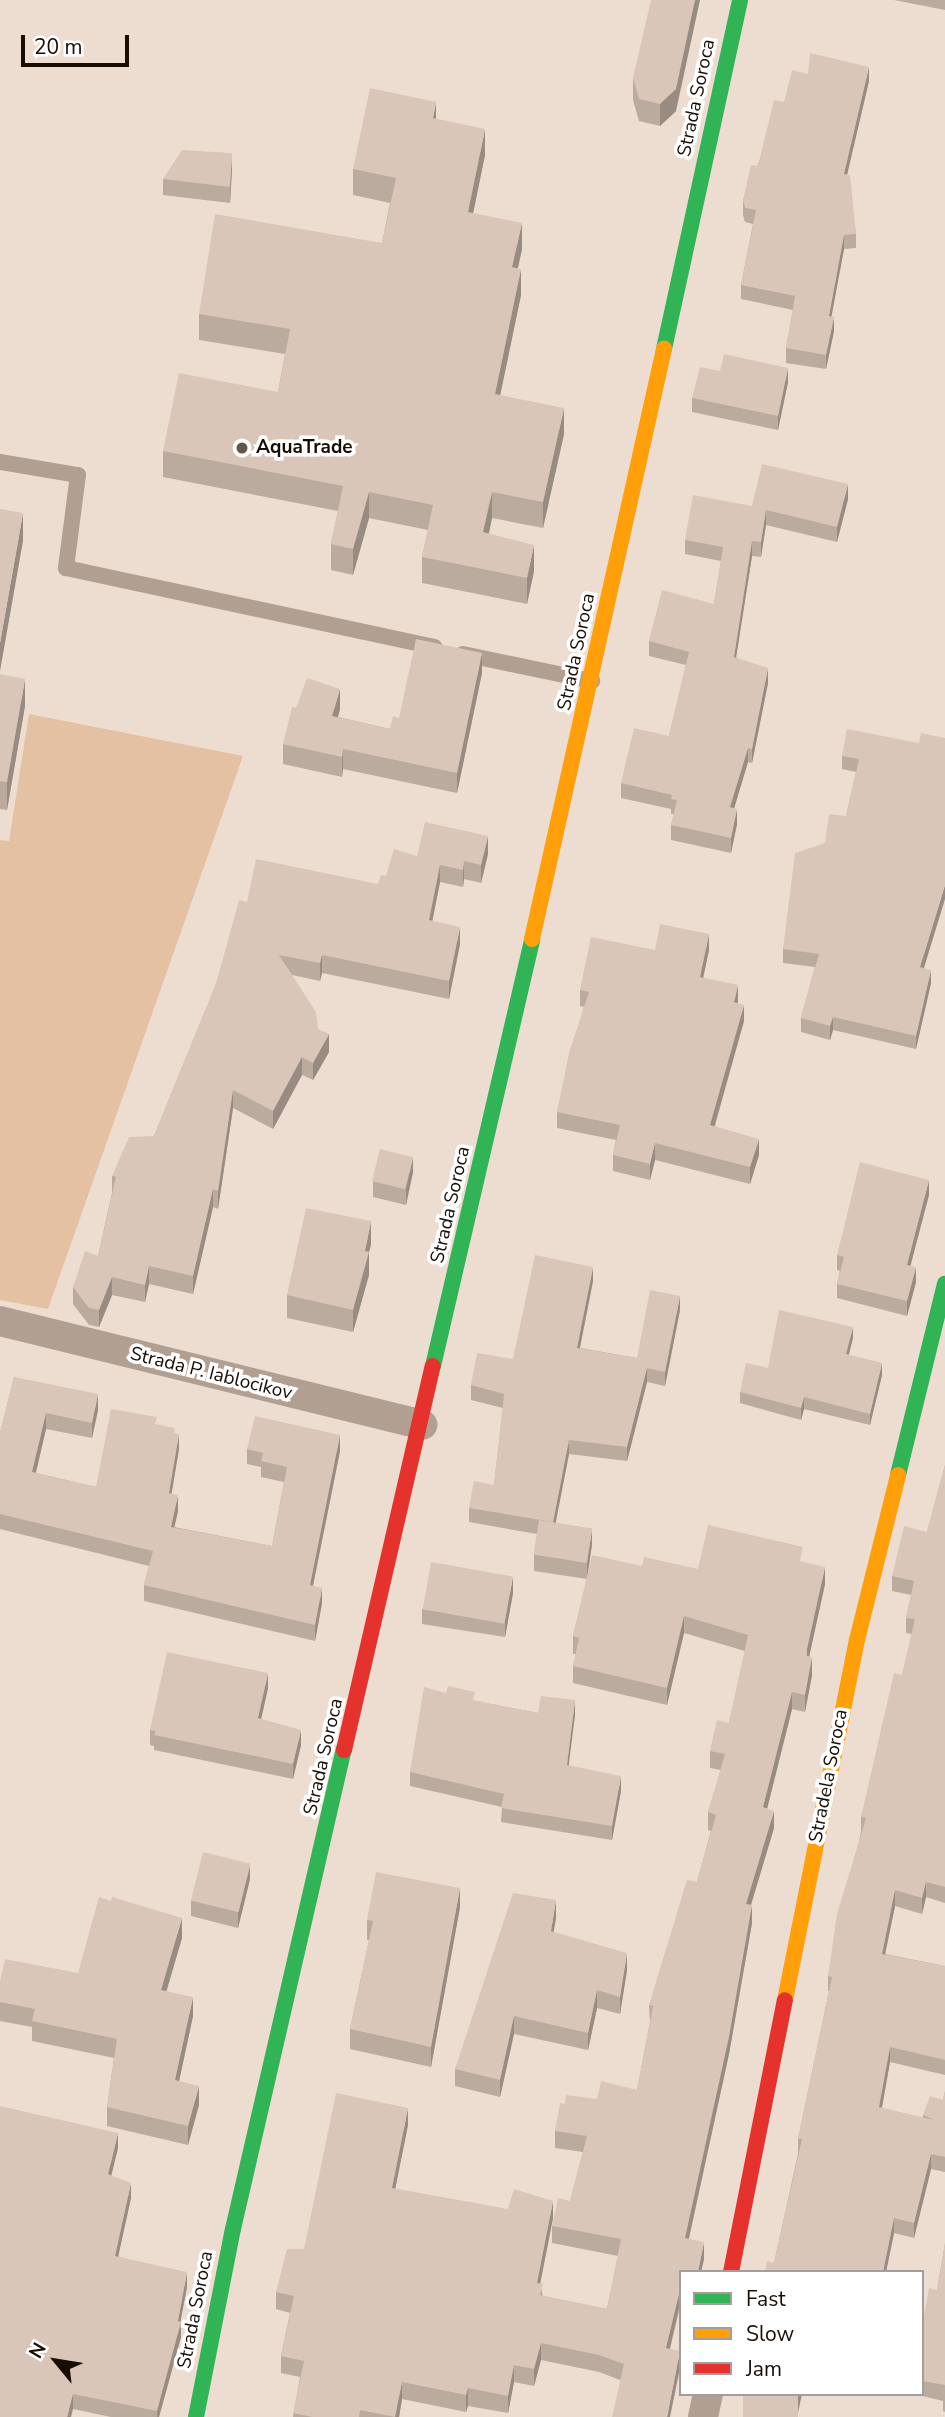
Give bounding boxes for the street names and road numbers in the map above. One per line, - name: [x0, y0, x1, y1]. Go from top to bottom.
- street label: Strada Soroca: [673, 37, 721, 159]
- street label: Strada Soroca: [553, 591, 601, 713]
- street label: Strada Soroca: [426, 1144, 476, 1266]
- street label: Strada P. Iablocikov: [128, 1343, 294, 1405]
- street label: Strada Soroca: [299, 1696, 349, 1818]
- street label: Stradela Sorocа: [805, 1707, 853, 1845]
- street label: Strada Soroca: [173, 2249, 219, 2371]

